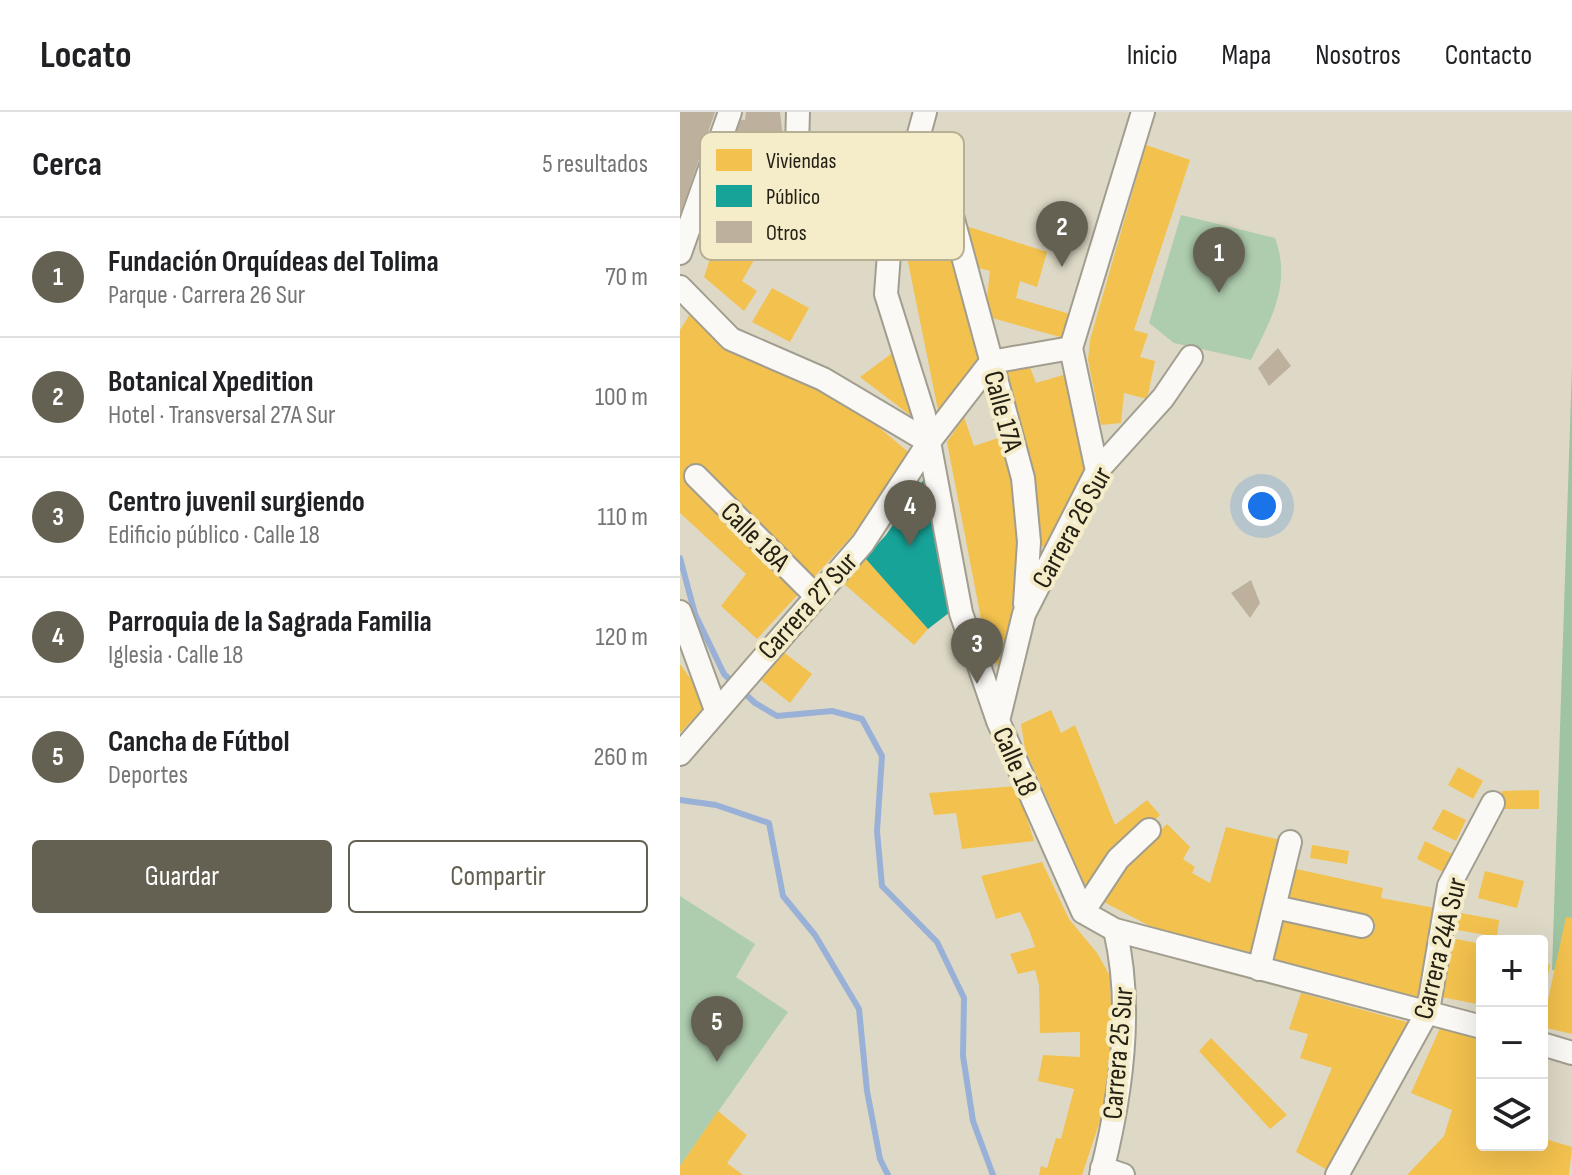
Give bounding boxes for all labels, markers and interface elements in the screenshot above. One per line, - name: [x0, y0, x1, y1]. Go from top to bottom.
- text: Locato: [40, 33, 131, 78]
- text: Inicio: [1127, 39, 1178, 72]
- text: Mapa: [1222, 39, 1271, 72]
- text: Nosotros: [1315, 39, 1401, 72]
- text: Contacto: [1445, 39, 1532, 72]
- legend: [700, 132, 964, 260]
- text: Cerca: [32, 144, 102, 185]
- text: Viviendas: [766, 148, 837, 175]
- text: 5 resultados: [542, 149, 648, 180]
- text: Público: [766, 184, 820, 211]
- pin: 2: [1036, 201, 1088, 267]
- text: Otros: [766, 220, 807, 247]
- pin: 1: [1193, 227, 1245, 293]
- text: Fundación Orquídeas del Tolima: [108, 244, 439, 280]
- text: 1: [53, 262, 63, 293]
- text: 70 m: [605, 262, 648, 293]
- text: Parque · Carrera 26 Sur: [108, 280, 305, 311]
- text: Botanical Xpedition: [108, 364, 314, 400]
- street label: Calle 17A: [976, 367, 1029, 456]
- text: 2: [52, 382, 64, 413]
- text: 100 m: [595, 382, 648, 413]
- text: Hotel · Transversal 27A Sur: [108, 400, 336, 431]
- street label: Carrera 26 Sur: [1026, 461, 1119, 594]
- pin: 4: [884, 480, 936, 546]
- text: Centro juvenil surgiendo: [108, 484, 365, 520]
- your location: [1242, 486, 1282, 526]
- street label: Calle 18A: [714, 496, 797, 579]
- text: 3: [52, 502, 64, 533]
- text: 110 m: [597, 502, 648, 533]
- text: Edificio público · Calle 18: [108, 520, 320, 551]
- street label: Carrera 27 Sur: [752, 546, 865, 666]
- text: Parroquia de la Sagrada Familia: [108, 604, 432, 640]
- pin: 3: [951, 618, 1003, 684]
- text: 4: [52, 622, 64, 653]
- text: 120 m: [595, 622, 648, 653]
- text: Iglesia · Calle 18: [108, 640, 243, 671]
- street label: Calle 18: [985, 722, 1044, 801]
- text: Cancha de Fútbol: [108, 724, 290, 760]
- text: 5: [52, 742, 64, 773]
- text: 260 m: [593, 742, 648, 773]
- text: Deportes: [108, 760, 188, 791]
- button: Guardar: [32, 840, 332, 913]
- button: Compartir: [348, 840, 648, 913]
- street label: Carrera 24A Sur: [1407, 874, 1474, 1023]
- map controls: [1476, 935, 1548, 1151]
- button: +: [1476, 935, 1548, 1007]
- street label: Carrera 25 Sur: [1096, 986, 1141, 1121]
- pin: 5: [691, 996, 743, 1062]
- button: −: [1476, 1007, 1548, 1079]
- button: layers: [1476, 1079, 1548, 1151]

